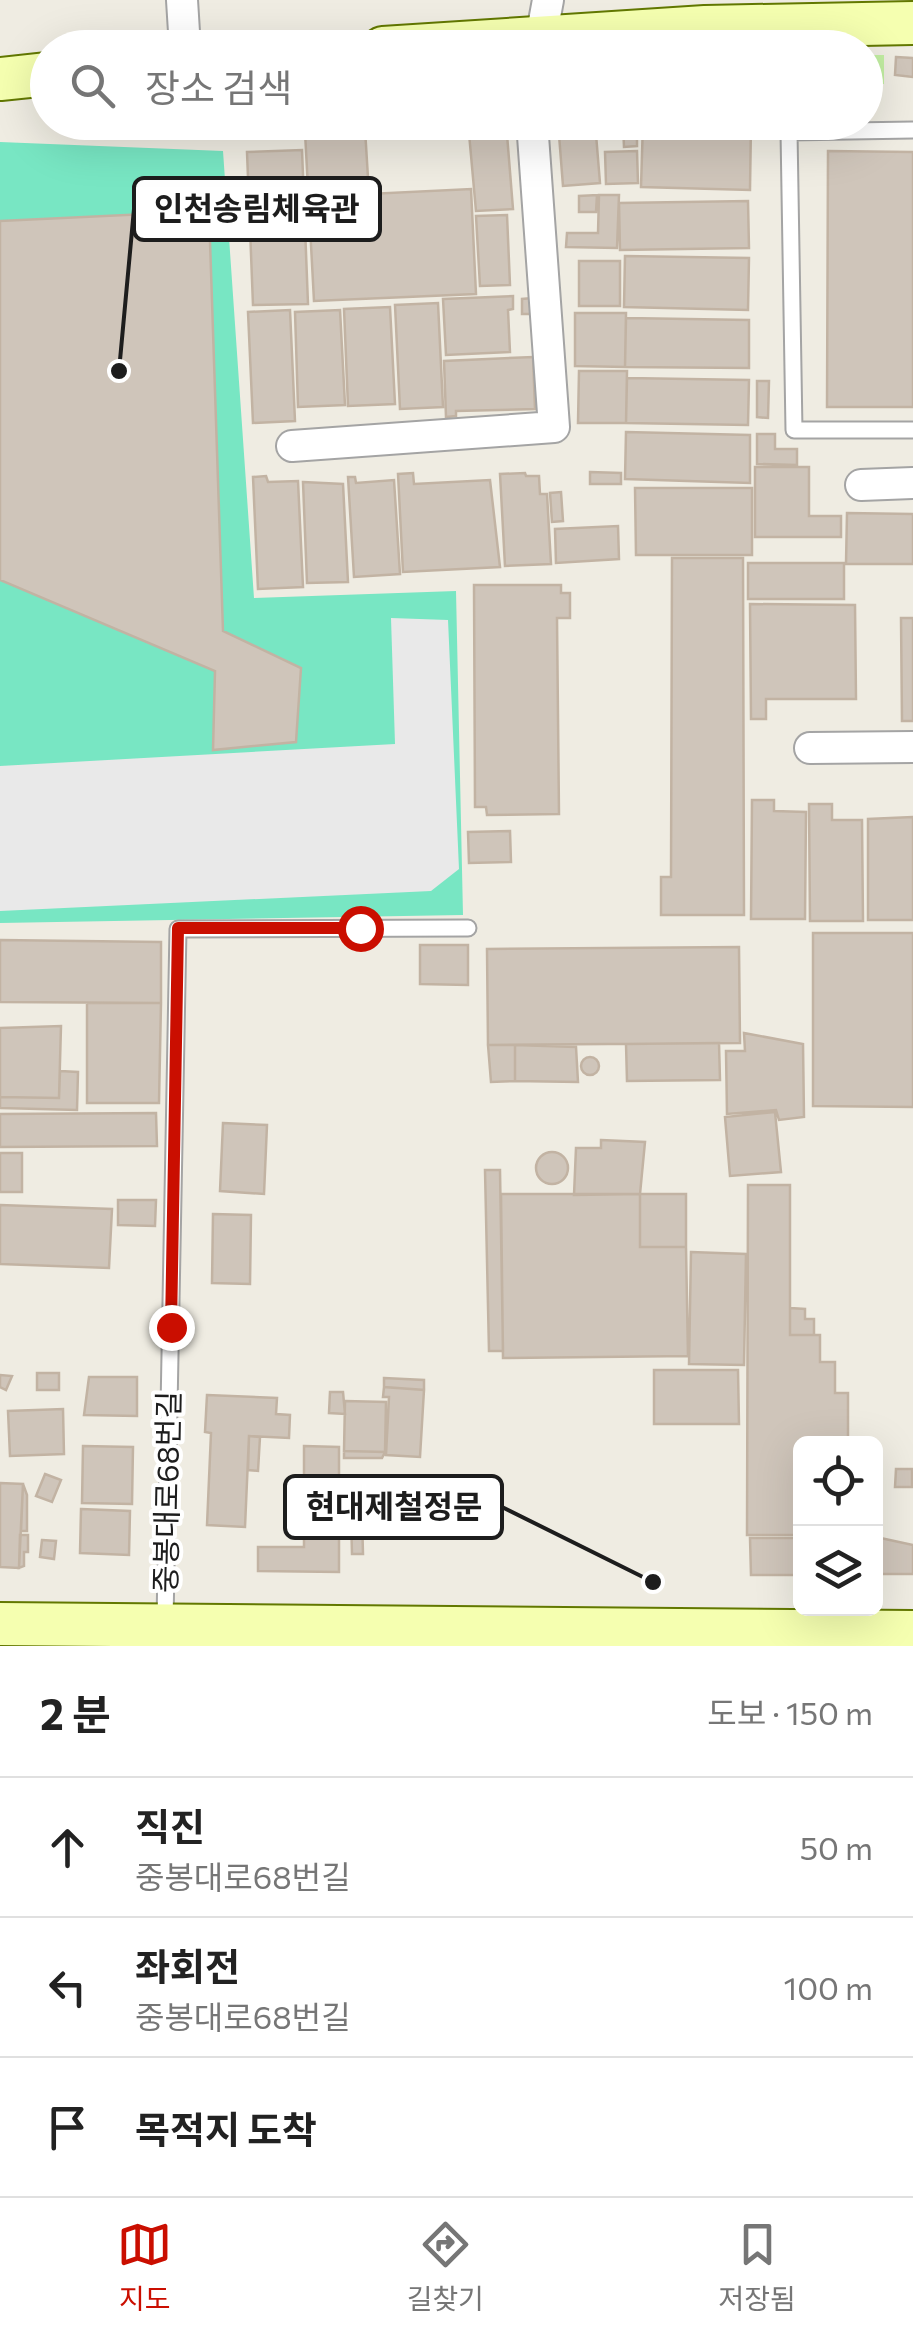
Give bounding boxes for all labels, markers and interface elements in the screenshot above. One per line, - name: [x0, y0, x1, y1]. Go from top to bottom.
- search box: [30, 30, 883, 140]
- icon: search: [65, 58, 120, 113]
- text: 장소 검색: [145, 63, 292, 110]
- callout: 인천송림체육관: [134, 178, 380, 240]
- text: 인천송림체육관: [154, 187, 360, 227]
- route start: [338, 906, 384, 952]
- route end: [149, 1305, 195, 1351]
- street label: 중봉대로68번길: [145, 1391, 186, 1593]
- map controls: [793, 1436, 883, 1616]
- button: locate: [793, 1436, 883, 1526]
- callout: 현대제철정문: [285, 1476, 502, 1538]
- text: 현대제철정문: [306, 1485, 482, 1525]
- button: layers: [793, 1526, 883, 1616]
- text: 2 분: [40, 1687, 111, 1739]
- text: 도보 · 150 m: [707, 1692, 873, 1732]
- text: 직진: [135, 1802, 205, 1849]
- icon: ahead: [40, 1820, 95, 1875]
- text: 50 m: [800, 1827, 873, 1867]
- text: 중봉대로68번길: [135, 1856, 351, 1896]
- text: 좌회전: [135, 1942, 240, 1989]
- icon: left: [40, 1960, 95, 2015]
- text: 100 m: [784, 1967, 873, 2007]
- text: 중봉대로68번길: [135, 1996, 351, 2036]
- icon: arrive: [40, 2100, 95, 2155]
- text: 목적지 도착: [135, 2105, 317, 2152]
- tab: 지도: [117, 2217, 172, 2317]
- tab: 길찾기: [407, 2217, 484, 2317]
- tab: 저장됨: [718, 2217, 796, 2317]

